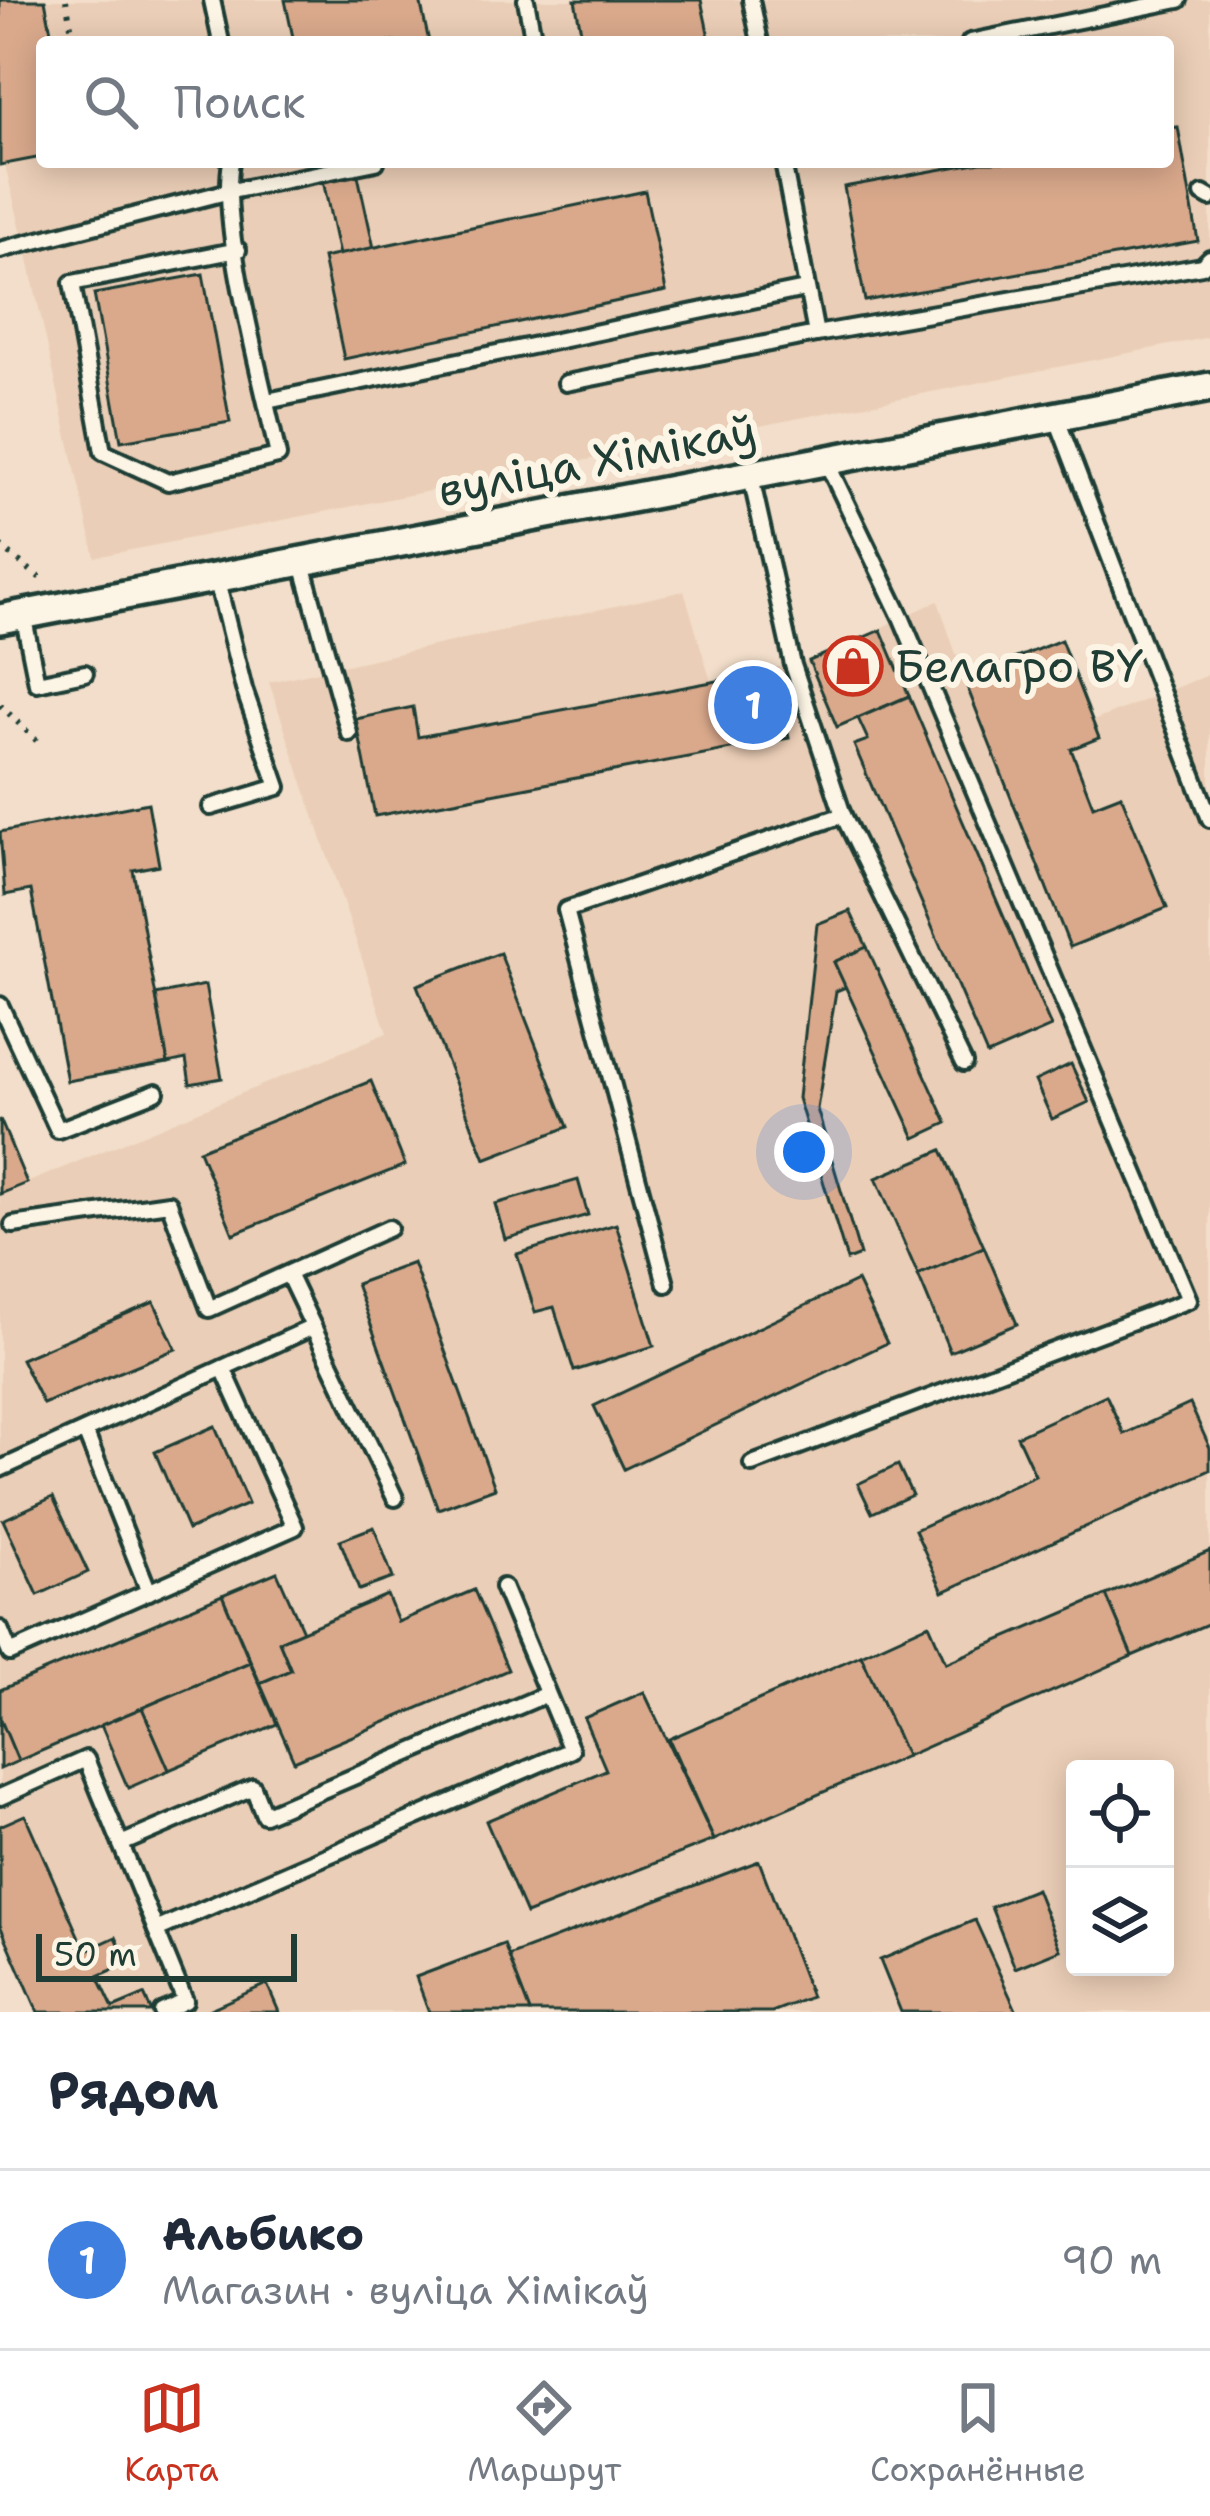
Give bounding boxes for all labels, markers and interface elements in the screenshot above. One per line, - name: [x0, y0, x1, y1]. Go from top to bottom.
- search box: [36, 36, 1174, 168]
- icon: search: [78, 69, 144, 135]
- text: Поиск: [174, 72, 305, 132]
- street label: вуліца Хімікаў: [433, 400, 761, 520]
- shop icon: Белагро BY: [822, 635, 884, 697]
- place label: Белагро BY: [895, 636, 1143, 696]
- pin: 1: [714, 660, 792, 750]
- your location: [774, 1122, 834, 1182]
- map controls: [1066, 1760, 1174, 1976]
- button: locate: [1066, 1760, 1174, 1868]
- button: layers: [1066, 1868, 1174, 1976]
- scale bar: [36, 1928, 297, 1981]
- text: 50 m: [54, 1932, 137, 1977]
- text: Рядом: [48, 2056, 219, 2124]
- text: Альбико: [162, 2204, 364, 2264]
- text: 1: [78, 2234, 96, 2286]
- text: 90 m: [1061, 2234, 1162, 2286]
- text: Магазин · вуліца Хімікаў: [162, 2264, 649, 2316]
- tab: Карта: [124, 2375, 219, 2492]
- tab: Маршрут: [467, 2375, 621, 2492]
- tab: Сохранённые: [870, 2375, 1086, 2492]

